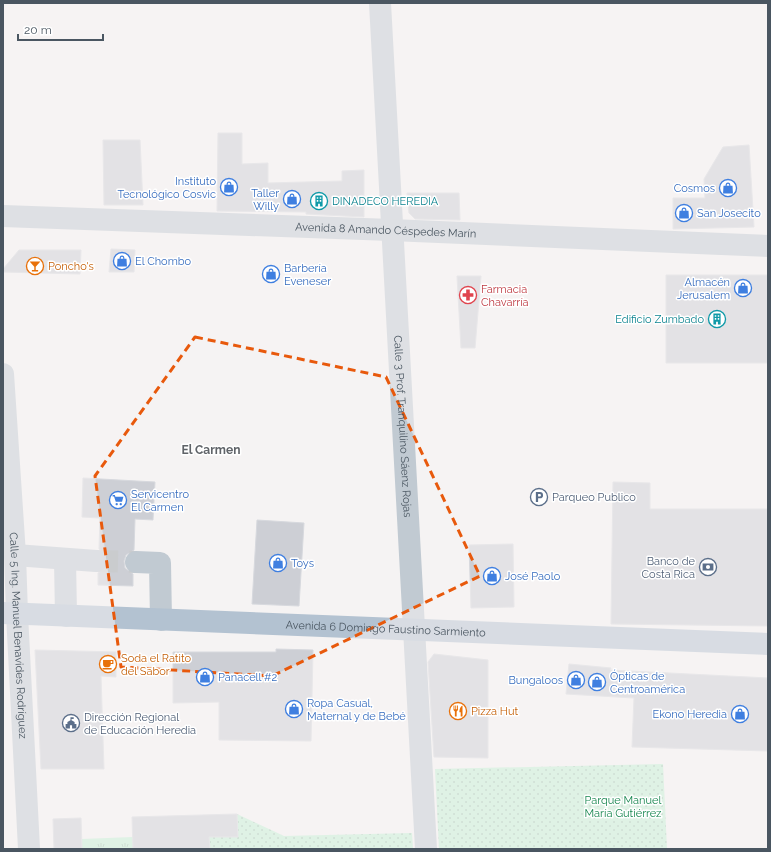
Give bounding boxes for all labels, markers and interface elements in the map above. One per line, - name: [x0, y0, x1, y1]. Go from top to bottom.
- scale bar: [18, 16, 103, 42]
- text: 20 m: [24, 23, 52, 37]
- place label: Instituto Tecnológico Cosvic: [117, 175, 216, 201]
- shop icon: Instituto Tecnológico Cosvic: [219, 177, 239, 197]
- shop icon: Cosmos: [718, 178, 738, 198]
- place label: Cosmos: [674, 182, 715, 195]
- place label: Taller Willy: [251, 187, 279, 213]
- shop icon: Taller Willy: [282, 189, 302, 209]
- building icon: DINADECO HEREDIA: [309, 191, 329, 211]
- place label: DINADECO HEREDIA: [332, 195, 439, 208]
- shop icon: San Josecito: [674, 203, 694, 223]
- place label: San Josecito: [697, 207, 761, 220]
- street label: Avenida 8 Amando Céspedes Marín: [295, 221, 477, 241]
- shop icon: El Chombo: [112, 251, 132, 271]
- place label: El Chombo: [135, 255, 192, 268]
- bar icon: Poncho's: [25, 256, 45, 276]
- place label: Poncho's: [48, 260, 94, 273]
- place label: Barbería Eveneser: [284, 262, 331, 288]
- shop icon: Barbería Eveneser: [261, 264, 281, 284]
- place label: Almacén Jerusalem: [677, 276, 730, 302]
- shop icon: Almacén Jerusalem: [733, 278, 753, 298]
- place label: Farmacia Chavarría: [481, 283, 529, 309]
- pharmacy icon: Farmacia Chavarría: [458, 285, 478, 305]
- building icon: Edificio Zumbado: [707, 309, 727, 329]
- place label: Edificio Zumbado: [615, 313, 704, 326]
- street label: Calle 3 Prof. Tranquilino Sáenz Rojas: [391, 335, 414, 518]
- district label: El Carmen: [182, 443, 240, 457]
- parking icon: Parqueo Publico: [529, 487, 549, 507]
- place label: Servicentro El Carmen: [131, 488, 189, 514]
- supermarket icon: Servicentro El Carmen: [108, 490, 128, 510]
- place label: Parqueo Publico: [552, 491, 636, 504]
- street label: Calle 5 Ing. Manuel Benavides Rodríguez: [7, 532, 29, 740]
- shop icon: Toys: [268, 553, 288, 573]
- place label: Banco de Costa Rica: [642, 555, 696, 581]
- place label: Toys: [291, 557, 314, 570]
- bank icon: Banco de Costa Rica: [698, 557, 718, 577]
- shop icon: José Paolo: [482, 566, 502, 586]
- place label: José Paolo: [505, 570, 561, 583]
- street label: Avenida 6 Domingo Faustino Sarmiento: [285, 618, 486, 640]
- place label: Soda el Ratito del Sabor: [121, 652, 192, 678]
- cafe icon: Soda el Ratito del Sabor: [98, 654, 118, 674]
- shop icon: Panacell #2: [195, 667, 215, 687]
- place label: Ópticas de Centroamérica: [610, 669, 685, 696]
- shop icon: Bungaloos: [566, 670, 586, 690]
- place label: Panacell #2: [218, 671, 278, 684]
- shop icon: Ópticas de Centroamérica: [587, 672, 607, 692]
- place label: Bungaloos: [509, 674, 563, 687]
- place label: Ropa Casual, Maternal y de Bebé: [307, 697, 406, 723]
- shop icon: Ropa Casual, Maternal y de Bebé: [284, 699, 304, 719]
- restaurant icon: Pizza Hut: [448, 701, 468, 721]
- shop icon: Ekono Heredia: [730, 704, 750, 724]
- place label: Pizza Hut: [471, 705, 519, 718]
- place label: Ekono Heredia: [653, 708, 727, 721]
- place label: Dirección Regional de Educación Heredia: [84, 711, 196, 737]
- public building icon: Dirección Regional de Educación Heredia: [61, 713, 81, 733]
- park label: Parque Manuel María Gutiérrez: [584, 794, 662, 820]

